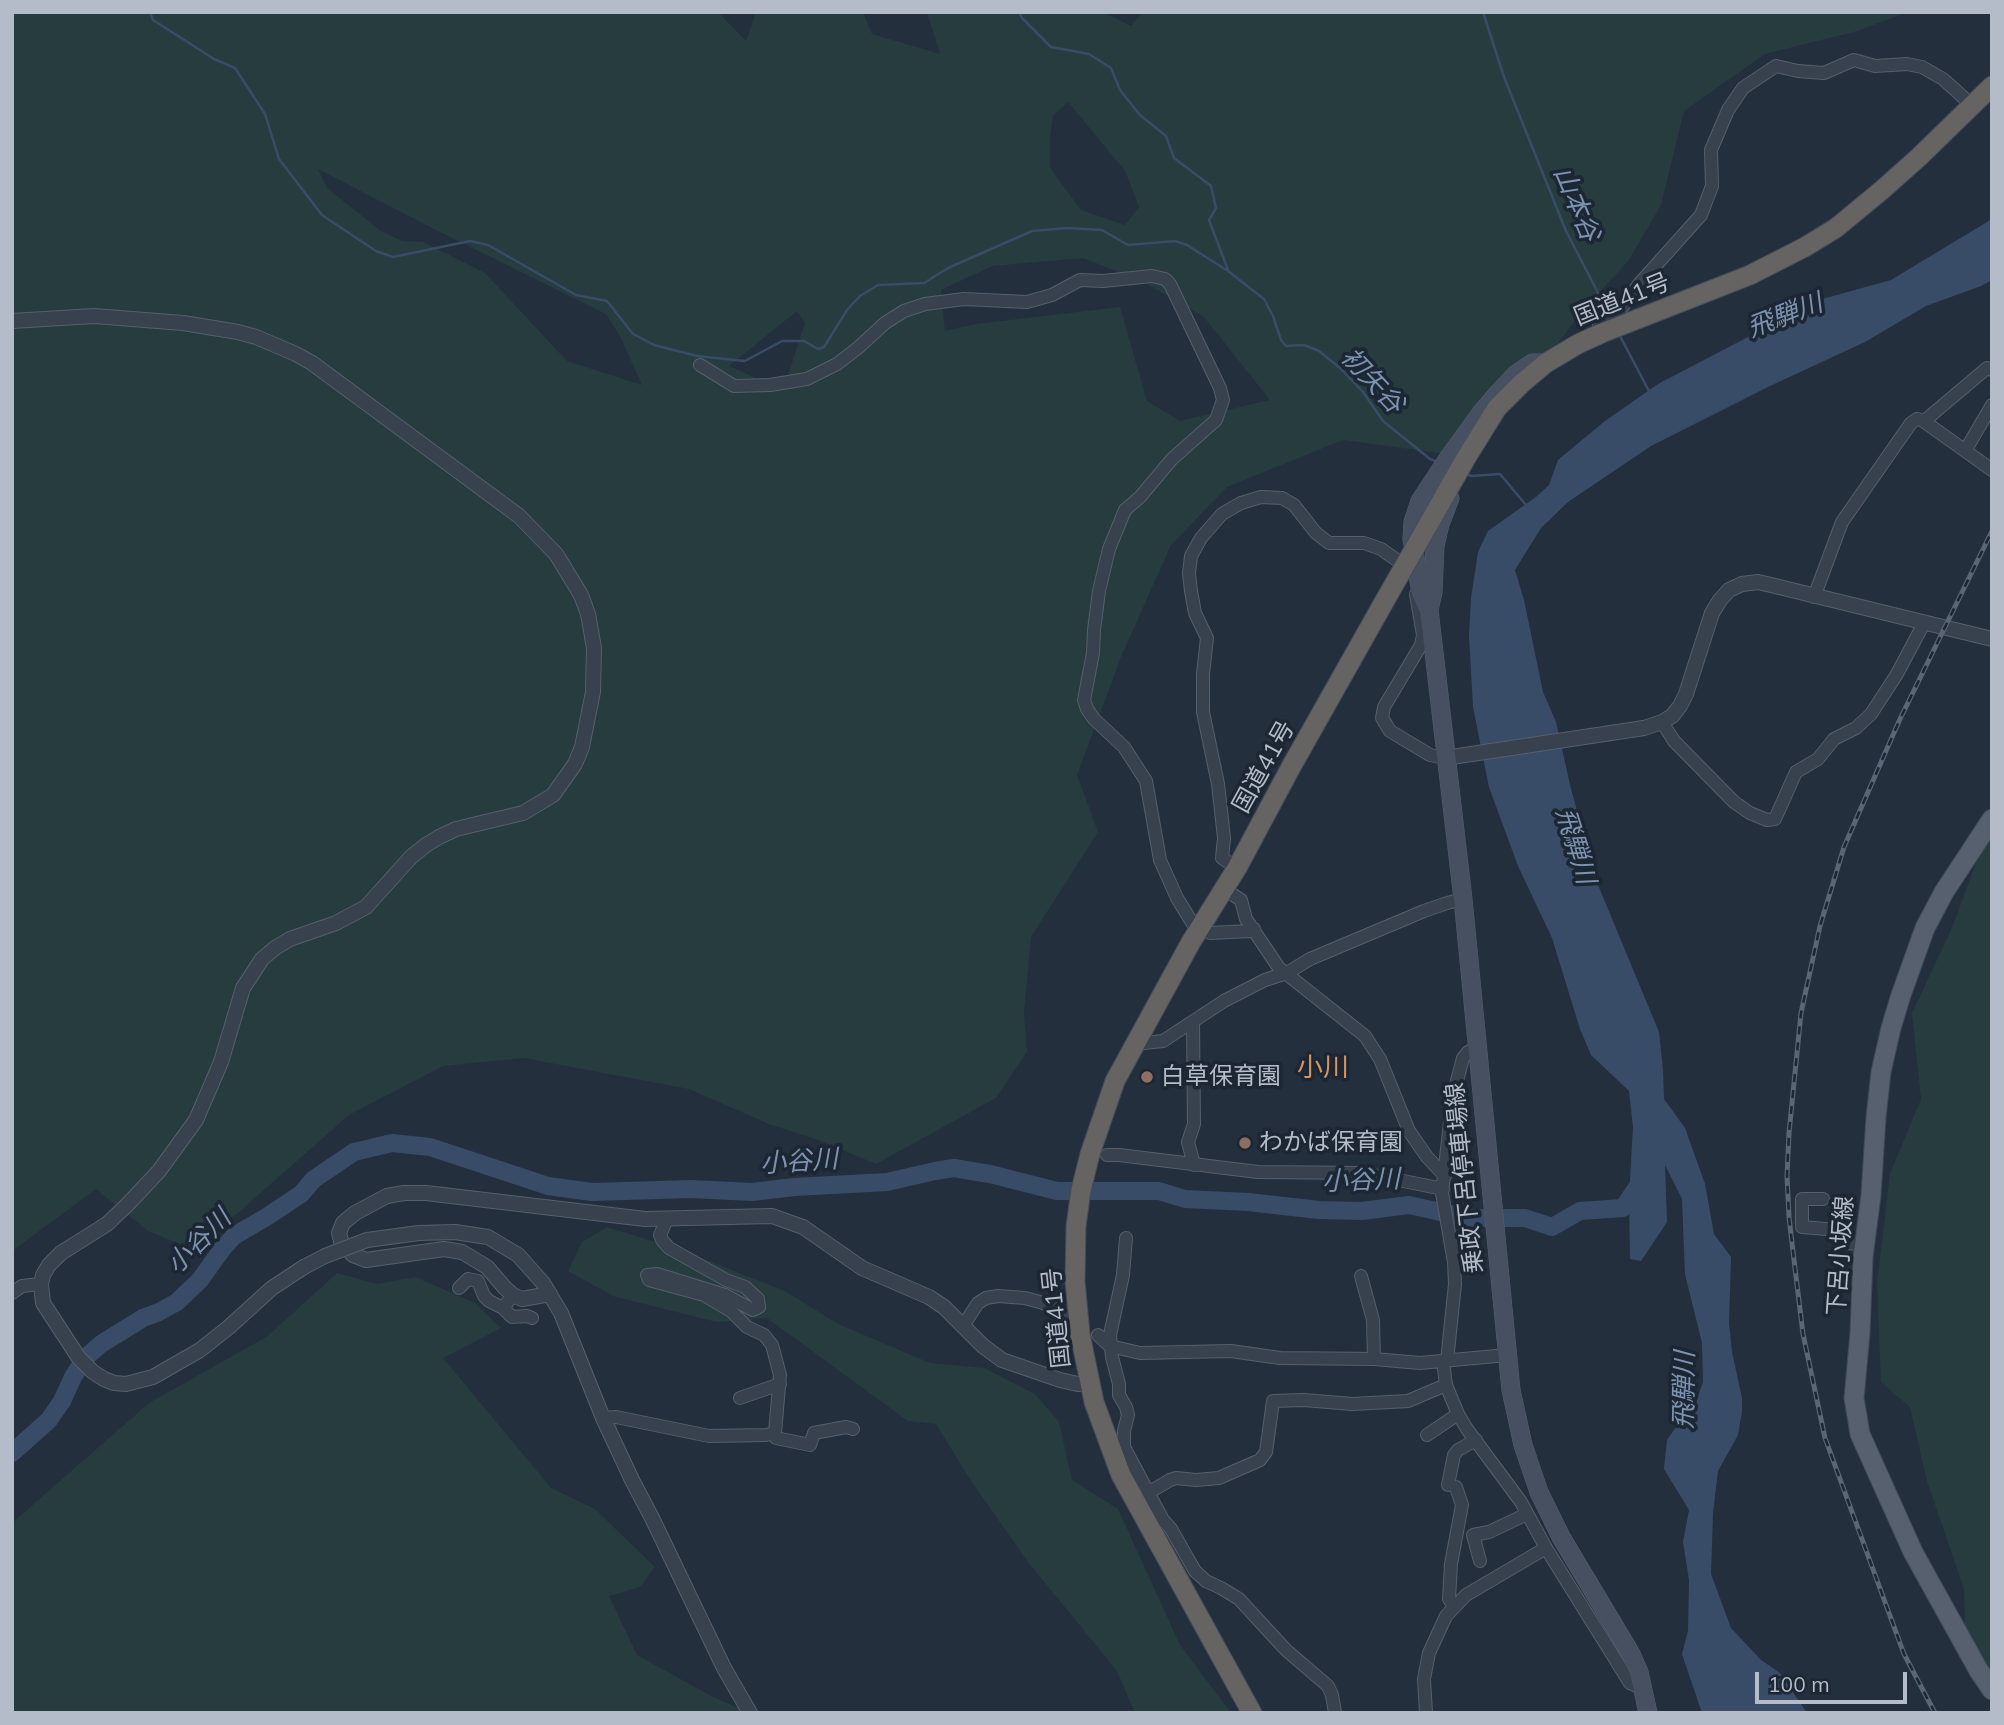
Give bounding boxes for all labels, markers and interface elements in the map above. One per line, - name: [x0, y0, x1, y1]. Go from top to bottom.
- water label: 山本谷: [1546, 162, 1606, 246]
- street label: 国道41号: [1570, 268, 1674, 332]
- water label: 飛騨川: [1743, 287, 1827, 345]
- water label: 初矢谷: [1334, 342, 1410, 420]
- street label: 国道41号: [1227, 716, 1301, 818]
- water label: 飛騨川: [1549, 804, 1601, 888]
- district label: 小川: [1297, 1052, 1349, 1084]
- place label: 白草保育園: [1161, 1063, 1281, 1091]
- marker: 白草保育園: [1139, 1069, 1155, 1085]
- street label: 乗政下呂停車場線: [1441, 1081, 1489, 1275]
- place label: わかば保育園: [1259, 1129, 1403, 1157]
- marker: わかば保育園: [1237, 1135, 1253, 1151]
- water label: 小谷川: [759, 1144, 839, 1180]
- water label: 小谷川: [1321, 1164, 1401, 1198]
- street label: 下呂小坂線: [1822, 1195, 1860, 1317]
- water label: 小谷川: [160, 1203, 238, 1281]
- street label: 国道41号: [1037, 1266, 1077, 1370]
- water label: 飛騨川: [1669, 1351, 1701, 1429]
- scale bar: [1759, 1658, 1911, 1702]
- text: 100 m: [1768, 1671, 1830, 1697]

